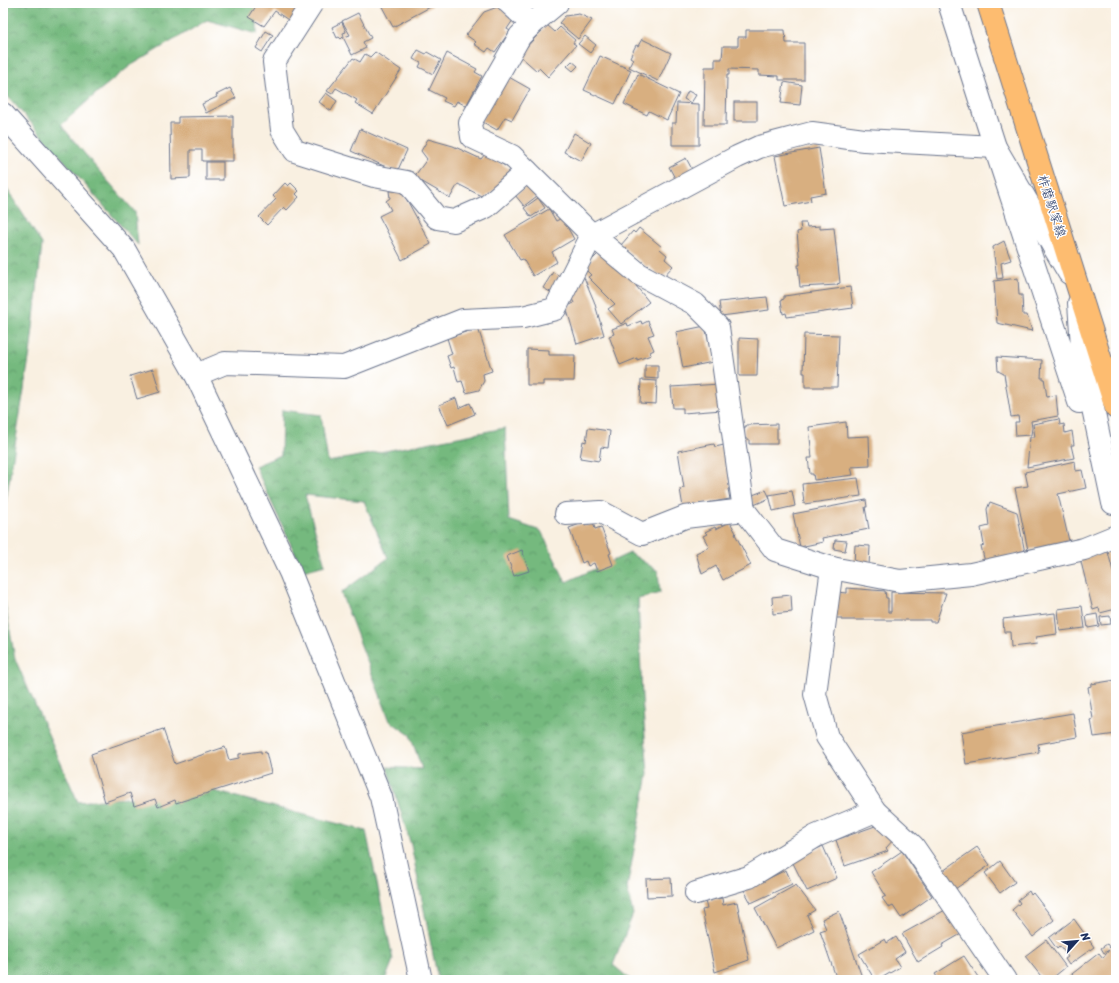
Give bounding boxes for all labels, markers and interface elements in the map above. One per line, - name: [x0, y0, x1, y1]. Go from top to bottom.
- street label: 柞磨駅家線: [1031, 172, 1073, 241]
- north arrow: [1057, 921, 1097, 961]
- text: N: [1075, 928, 1096, 945]

